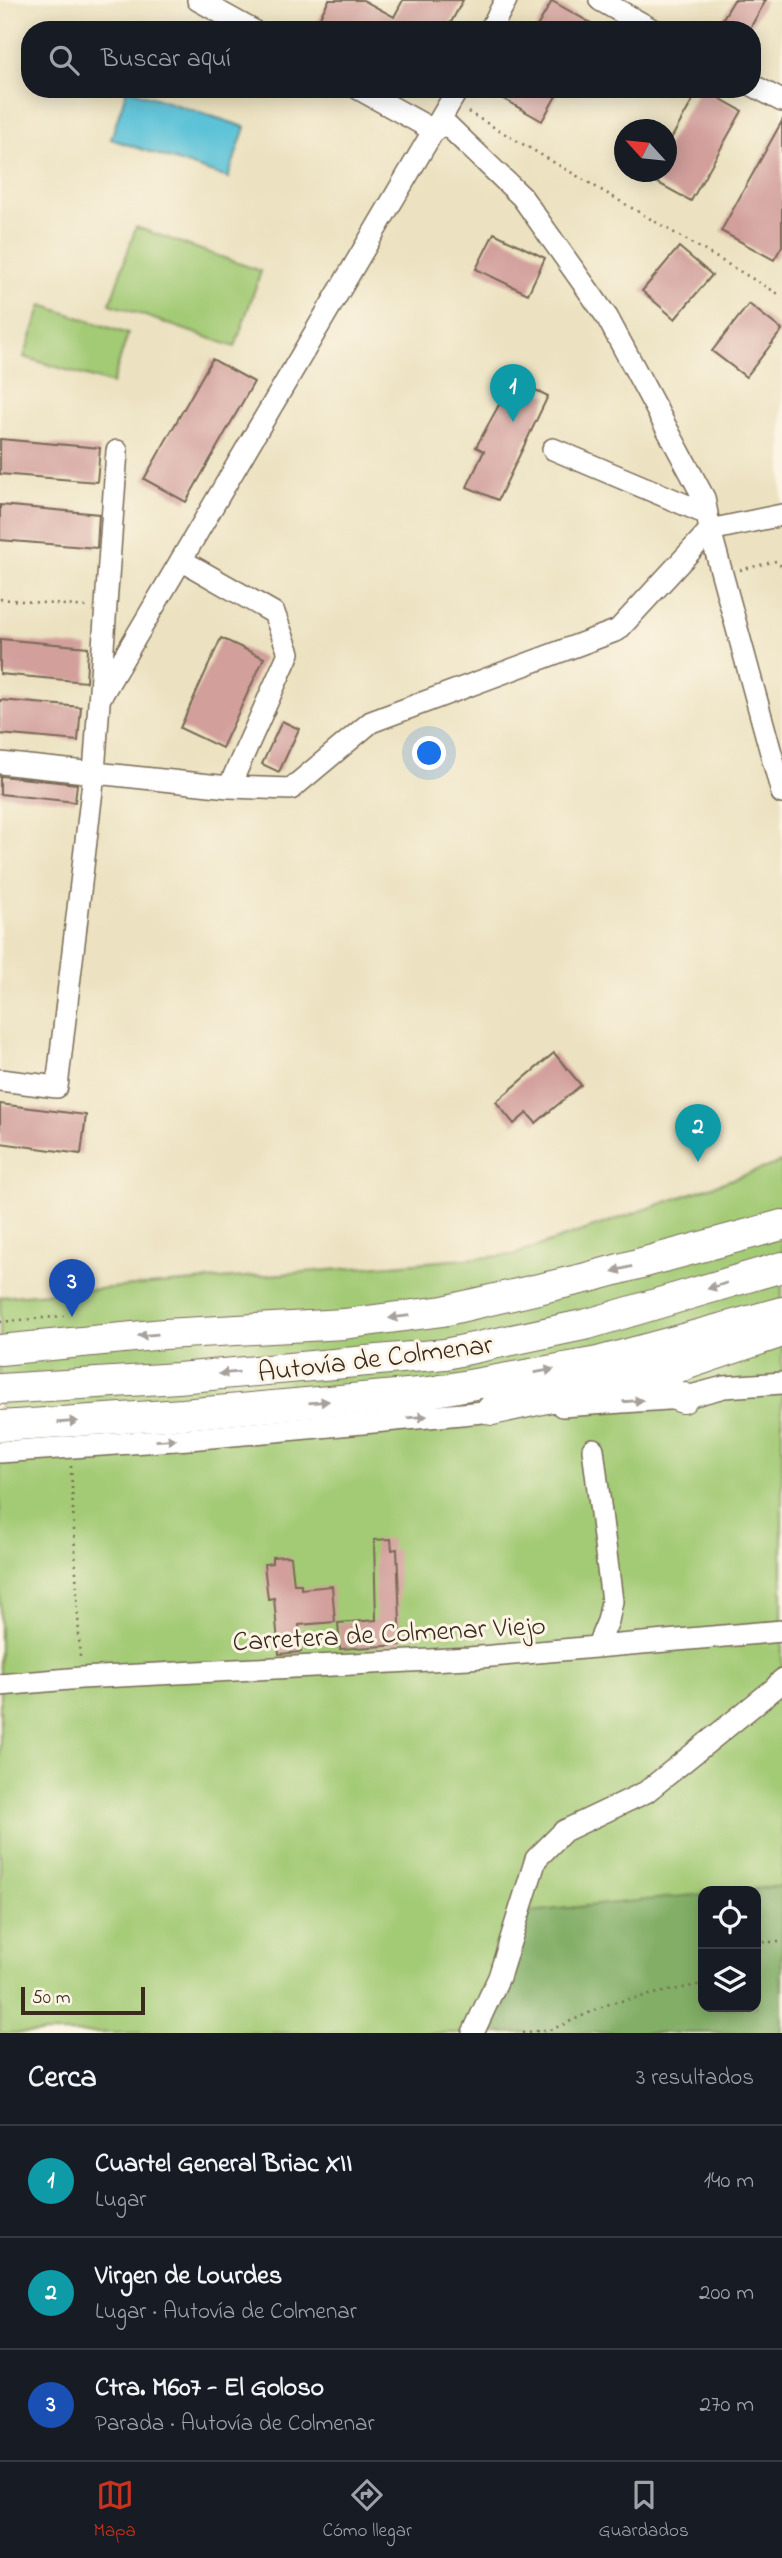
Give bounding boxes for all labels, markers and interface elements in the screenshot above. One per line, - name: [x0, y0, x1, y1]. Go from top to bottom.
- search box: [21, 21, 761, 98]
- icon: search: [45, 41, 83, 79]
- text: Buscar aquí: [101, 41, 231, 79]
- north arrow: [614, 119, 677, 182]
- pin: 1: [490, 364, 536, 422]
- your location: [412, 736, 446, 770]
- pin: 2: [675, 1104, 721, 1162]
- pin: 3: [49, 1259, 95, 1317]
- one-way arrow: [611, 1264, 633, 1275]
- one-way arrow: [706, 1282, 727, 1292]
- one-way arrow: [388, 1311, 410, 1322]
- street label: Autovía de Colmenar: [256, 1326, 495, 1395]
- one-way arrow: [137, 1330, 159, 1341]
- one-way arrow: [534, 1365, 556, 1376]
- one-way arrow: [218, 1368, 240, 1379]
- one-way arrow: [622, 1395, 644, 1406]
- one-way arrow: [308, 1396, 330, 1407]
- one-way arrow: [406, 1412, 428, 1423]
- one-way arrow: [57, 1416, 79, 1427]
- one-way arrow: [155, 1434, 177, 1445]
- street label: Carretera de Colmenar Viejo: [232, 1607, 547, 1664]
- map controls: [698, 1886, 761, 2012]
- button: locate: [698, 1886, 761, 1949]
- button: layers: [698, 1949, 761, 2012]
- scale bar: [21, 1984, 145, 2016]
- text: 50 m: [32, 1985, 71, 2012]
- text: Cerca: [28, 2057, 97, 2101]
- text: 3 resultados: [636, 2062, 754, 2095]
- text: Cuartel General Briac XII: [95, 2146, 352, 2184]
- text: 1: [47, 2165, 55, 2198]
- text: 140 m: [704, 2165, 754, 2198]
- text: Lugar: [95, 2184, 147, 2217]
- text: Virgen de Lourdes: [95, 2258, 282, 2296]
- text: 2: [45, 2277, 57, 2310]
- text: 200 m: [699, 2277, 754, 2310]
- text: Lugar · Autovía de Colmenar: [95, 2296, 357, 2329]
- text: Ctra. M607 - El Goloso: [95, 2370, 324, 2408]
- text: 3: [46, 2389, 56, 2422]
- text: 270 m: [700, 2389, 754, 2422]
- text: Parada · Autovía de Colmenar: [95, 2408, 375, 2441]
- tab: Mapa: [93, 2476, 136, 2545]
- tab: Cómo llegar: [323, 2476, 412, 2545]
- tab: Guardados: [599, 2476, 689, 2545]

